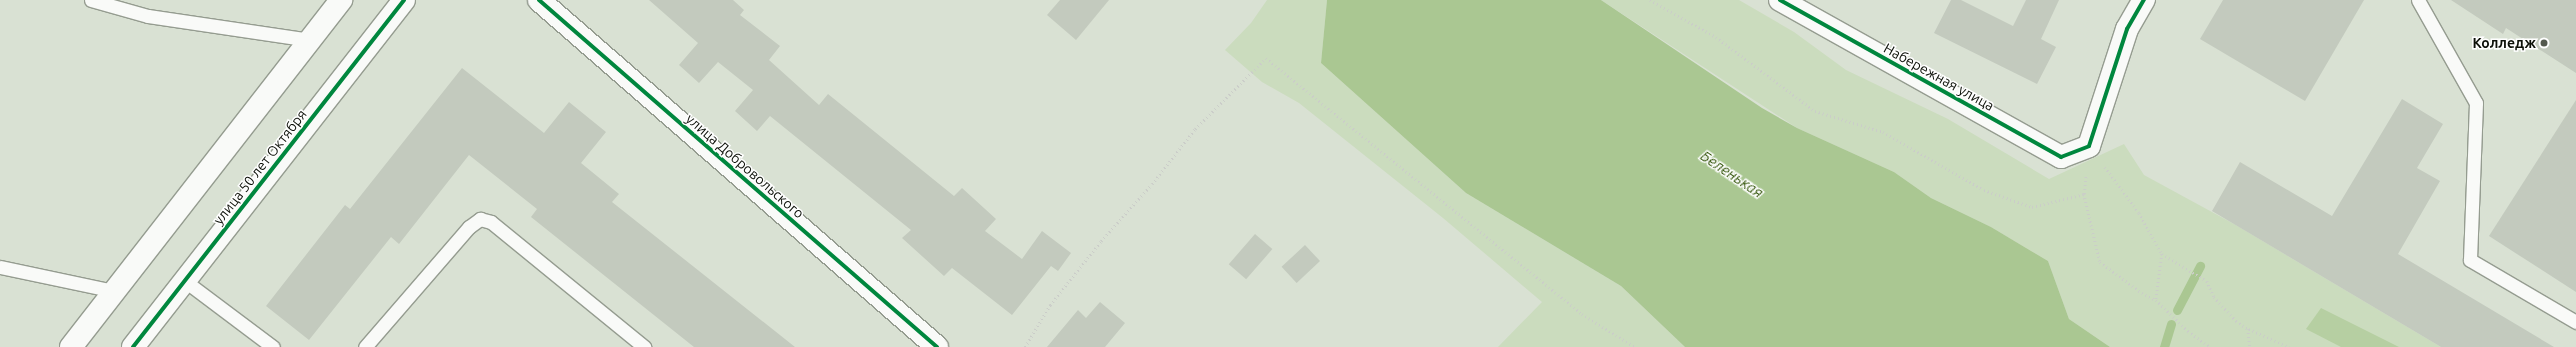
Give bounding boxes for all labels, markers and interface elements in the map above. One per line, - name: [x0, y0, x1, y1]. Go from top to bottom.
- place label: Колледж: [2472, 35, 2536, 51]
- marker: Колледж: [2539, 38, 2549, 48]
- street label: Набережная улица: [1881, 40, 1997, 114]
- street label: улица 50 лет Октября: [210, 106, 310, 228]
- street label: улица Добровольского: [683, 110, 807, 222]
- water label: Беленькая: [1697, 146, 1767, 202]

